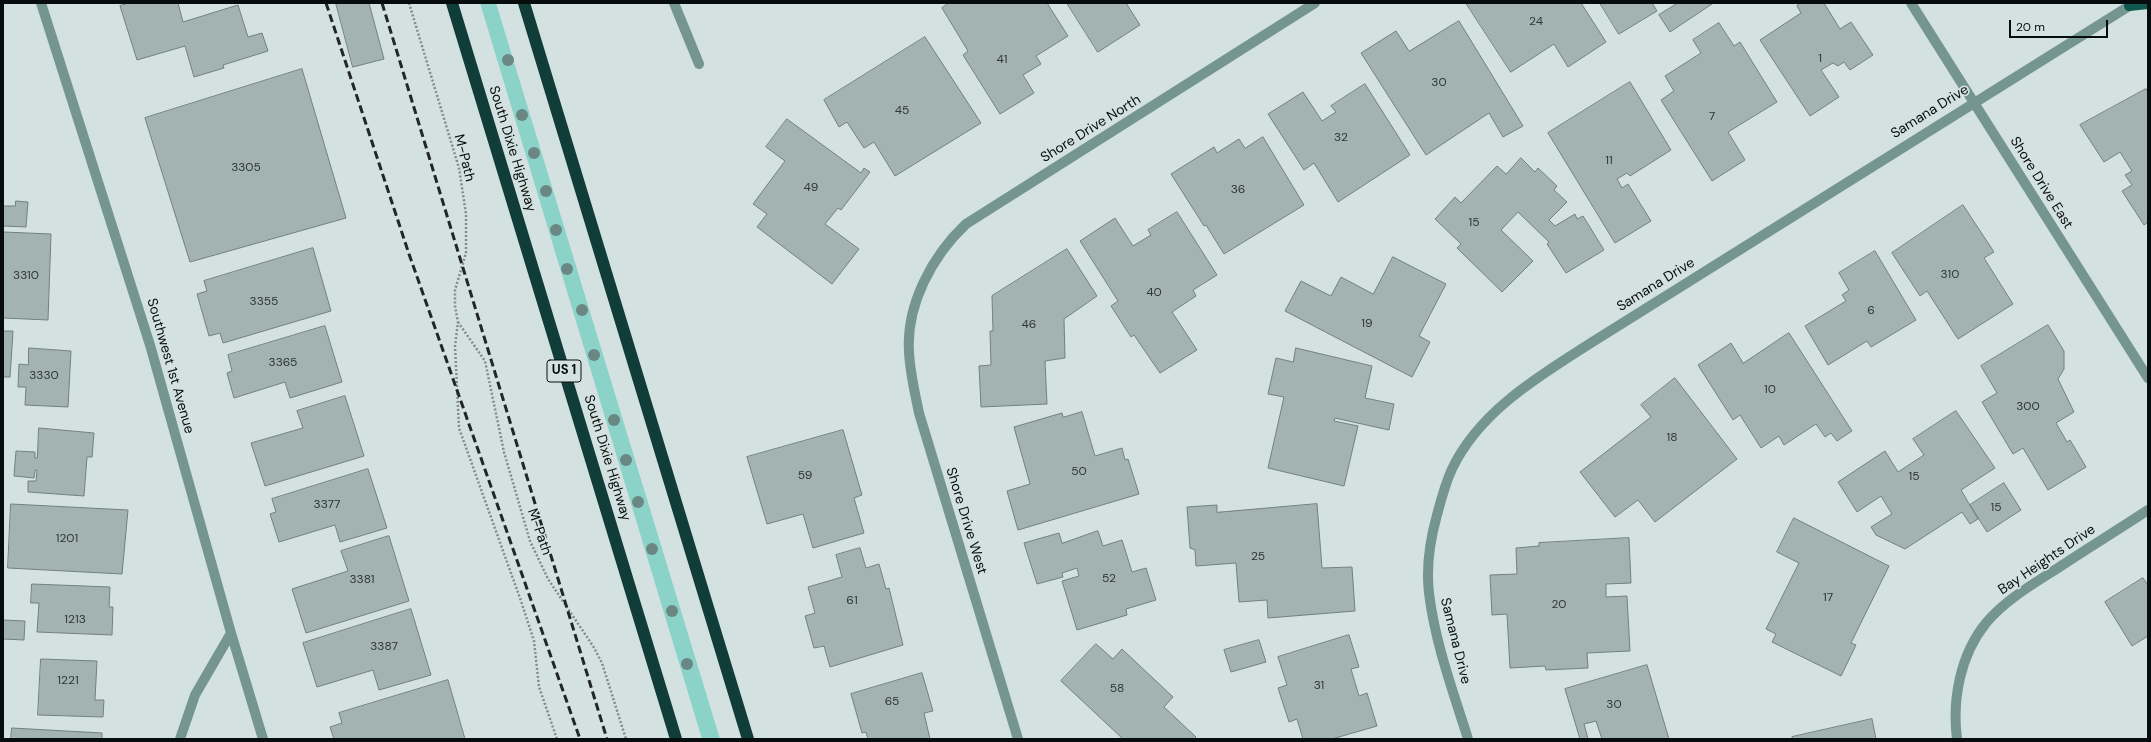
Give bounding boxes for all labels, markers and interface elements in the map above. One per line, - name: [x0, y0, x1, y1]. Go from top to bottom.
- scale bar: [2011, 12, 2110, 38]
- house number: 24: [1529, 15, 1543, 29]
- text: 20 m: [2016, 19, 2045, 35]
- house number: 1: [1818, 52, 1822, 66]
- house number: 41: [996, 53, 1008, 67]
- house number: 30: [1431, 76, 1447, 90]
- street label: Samana Drive: [1888, 81, 1972, 143]
- street label: South Dixie Highway: [485, 84, 539, 214]
- street label: Shore Drive North: [1038, 92, 1144, 166]
- house number: 45: [895, 104, 909, 118]
- house number: 7: [1709, 110, 1715, 124]
- house number: 32: [1334, 131, 1348, 145]
- street label: M-Path: [450, 133, 478, 183]
- street label: Shore Drive East: [2006, 134, 2076, 232]
- house number: 11: [1605, 154, 1613, 168]
- house number: 3305: [231, 161, 261, 175]
- house number: 49: [804, 181, 818, 195]
- house number: 36: [1231, 183, 1245, 197]
- house number: 15: [1468, 216, 1480, 230]
- street label: Samana Drive: [1614, 254, 1698, 316]
- house number: 310: [1941, 268, 1959, 282]
- house number: 3310: [13, 269, 39, 283]
- house number: 40: [1146, 286, 1162, 300]
- house number: 3355: [250, 295, 278, 309]
- street label: Southwest 1st Avenue: [143, 296, 197, 436]
- house number: 6: [1867, 304, 1875, 318]
- house number: 19: [1361, 317, 1373, 331]
- house number: 46: [1022, 318, 1036, 332]
- house number: 3365: [269, 356, 297, 370]
- road number: US 1: [547, 360, 581, 382]
- house number: 3330: [29, 369, 59, 383]
- house number: 10: [1764, 383, 1776, 397]
- street label: South Dixie Highway: [580, 393, 634, 523]
- house number: 300: [2016, 400, 2040, 414]
- house number: 18: [1666, 431, 1678, 445]
- street label: Shore Drive West: [942, 465, 990, 577]
- house number: 50: [1071, 465, 1087, 479]
- house number: 59: [798, 469, 812, 483]
- house number: 15: [1908, 470, 1920, 484]
- house number: 3377: [314, 498, 340, 512]
- house number: 15: [1990, 501, 2002, 515]
- street label: M-Path: [523, 507, 555, 557]
- street label: Bay Heights Drive: [1995, 521, 2099, 599]
- house number: 1201: [56, 532, 78, 546]
- house number: 25: [1251, 550, 1265, 564]
- house number: 52: [1102, 572, 1116, 586]
- house number: 3381: [350, 573, 374, 587]
- house number: 17: [1823, 591, 1833, 605]
- house number: 61: [846, 594, 858, 608]
- street label: Samana Drive: [1436, 596, 1474, 686]
- house number: 20: [1552, 598, 1566, 612]
- house number: 1213: [64, 613, 86, 627]
- house number: 3387: [370, 640, 398, 654]
- house number: 1221: [57, 674, 79, 688]
- house number: 31: [1314, 679, 1324, 693]
- house number: 58: [1110, 682, 1124, 696]
- house number: 65: [885, 695, 899, 709]
- house number: 30: [1606, 698, 1622, 712]

